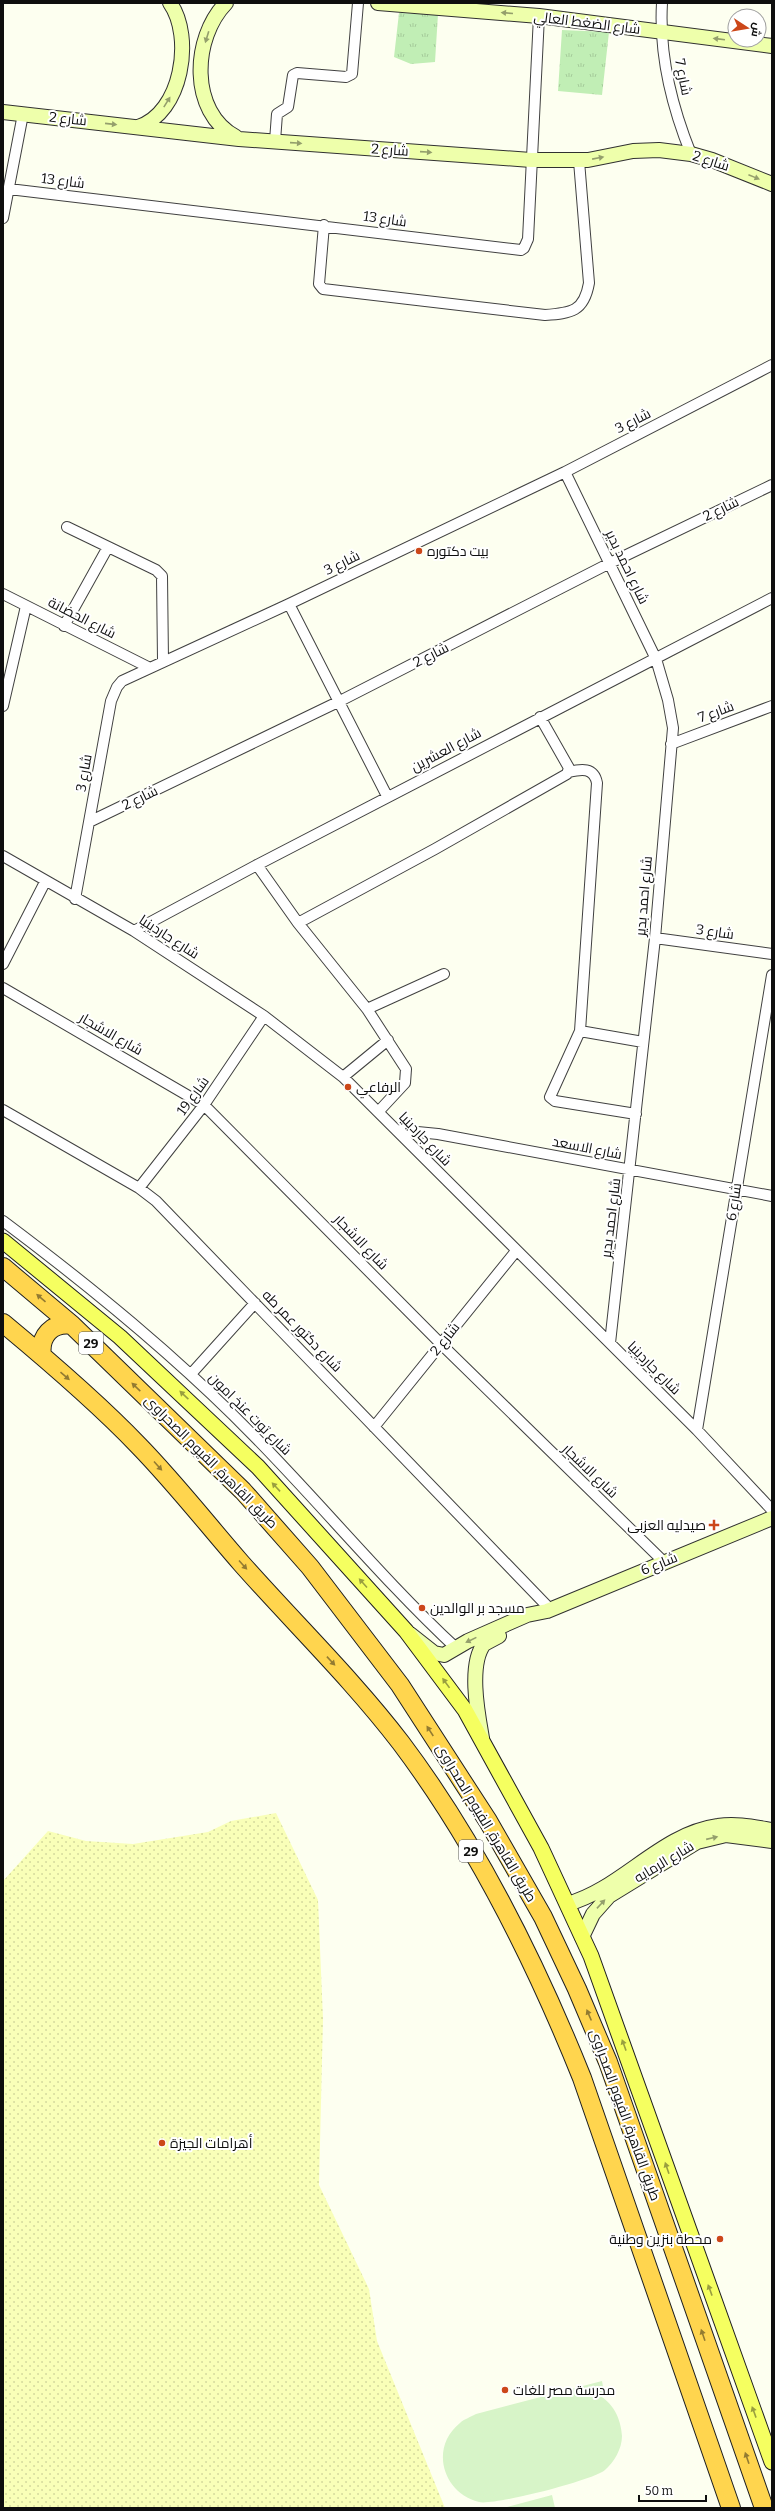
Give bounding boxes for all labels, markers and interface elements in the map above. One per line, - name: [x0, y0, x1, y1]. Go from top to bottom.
- street label: شارع الضغط العالي: [532, 8, 641, 41]
- north arrow: [727, 8, 767, 48]
- one-way arrow: [501, 10, 513, 17]
- text: ش: [748, 22, 764, 38]
- one-way arrow: [204, 31, 210, 43]
- one-way arrow: [713, 36, 725, 42]
- street label: شارع 7: [671, 57, 695, 97]
- one-way arrow: [163, 97, 171, 107]
- street label: شارع 2: [48, 109, 88, 129]
- one-way arrow: [105, 120, 117, 127]
- one-way arrow: [290, 139, 302, 146]
- street label: شارع 2: [371, 140, 409, 160]
- street label: شارع 2: [691, 147, 731, 175]
- one-way arrow: [420, 149, 432, 156]
- one-way arrow: [592, 155, 604, 161]
- street label: شارع 13: [40, 170, 86, 192]
- one-way arrow: [748, 174, 760, 180]
- street label: شارع 13: [362, 208, 408, 230]
- street label: شارع 3: [612, 405, 654, 437]
- street label: شارع 2: [700, 493, 742, 525]
- street label: شارع احمد بدير: [601, 526, 652, 607]
- place label: بيت دكتوره: [427, 543, 489, 560]
- marker: بيت دكتوره: [414, 546, 424, 556]
- street label: شارع 3: [321, 547, 363, 579]
- street label: شارع الحضانة: [45, 594, 119, 642]
- street label: شارع 2: [410, 639, 452, 671]
- street label: شارع 7: [696, 698, 736, 726]
- street label: شارع العشرين: [408, 724, 484, 776]
- street label: شارع 3: [72, 753, 96, 793]
- street label: شارع 2: [119, 782, 161, 814]
- street label: شارع احمد بدير: [632, 855, 656, 938]
- street label: شارع جاردينيا: [136, 911, 202, 963]
- street label: شارع 3: [695, 921, 735, 943]
- street label: شارع الاشجار: [75, 1009, 146, 1059]
- street label: شارع 19: [173, 1073, 213, 1119]
- place label: الرفاعي: [356, 1079, 401, 1099]
- marker: الرفاعي: [343, 1082, 353, 1092]
- street label: شارع جاردينيا: [395, 1109, 455, 1169]
- street label: شارع الاسعد: [551, 1133, 623, 1163]
- street label: شارع احمد بدير: [598, 1177, 624, 1260]
- street label: شارع 6: [723, 1182, 745, 1222]
- street label: شارع الاشجار: [330, 1210, 392, 1273]
- street label: شارع دكتور عمر طه: [259, 1286, 345, 1376]
- one-way arrow: [36, 1293, 46, 1303]
- street label: شارع 2: [427, 1319, 463, 1359]
- road number: 29: [79, 1332, 103, 1354]
- street label: شارع جاردينيا: [624, 1338, 684, 1398]
- street label: شارع توت عنخ امون: [205, 1369, 295, 1459]
- one-way arrow: [60, 1371, 70, 1380]
- one-way arrow: [131, 1382, 141, 1392]
- one-way arrow: [179, 1391, 189, 1400]
- street label: طريق القاهرة, الفيوم الصحراوى: [140, 1392, 281, 1533]
- street label: شارع الاشجار: [558, 1440, 621, 1502]
- one-way arrow: [153, 1462, 162, 1471]
- one-way arrow: [272, 1482, 281, 1492]
- place label: صيدليه العزبى: [627, 1517, 706, 1534]
- marker: صيدليه العزبى: [709, 1520, 719, 1530]
- street label: شارع 6: [638, 1549, 680, 1579]
- one-way arrow: [238, 1560, 247, 1570]
- one-way arrow: [359, 1578, 368, 1589]
- place label: مسجد بر الوالدين: [430, 1600, 525, 1617]
- marker: مسجد بر الوالدين: [417, 1603, 427, 1613]
- one-way arrow: [466, 1637, 477, 1643]
- one-way arrow: [326, 1656, 335, 1666]
- one-way arrow: [442, 1678, 450, 1689]
- one-way arrow: [427, 1725, 434, 1737]
- street label: طريق القاهرة, الفيوم الصحراوى: [431, 1741, 540, 1906]
- one-way arrow: [706, 1834, 718, 1840]
- street label: شارع الرمايه: [631, 1838, 697, 1886]
- road number: 29: [459, 1840, 483, 1862]
- one-way arrow: [596, 1899, 606, 1909]
- one-way arrow: [586, 2010, 592, 2021]
- street label: طريق القاهرة, الفيوم الصحراوى: [585, 2027, 664, 2203]
- one-way arrow: [620, 2039, 626, 2051]
- place label: أهرامات الجيزة: [170, 2134, 253, 2152]
- marker: أهرامات الجيزة: [157, 2138, 167, 2148]
- one-way arrow: [664, 2161, 670, 2173]
- place label: محطة بنزين وطنية: [609, 2231, 712, 2248]
- marker: محطة بنزين وطنية: [715, 2234, 725, 2244]
- one-way arrow: [707, 2284, 713, 2296]
- one-way arrow: [700, 2329, 706, 2341]
- place label: مدرسة مصر للغات: [513, 2382, 615, 2399]
- marker: مدرسة مصر للغات: [500, 2385, 510, 2395]
- one-way arrow: [751, 2406, 757, 2418]
- one-way arrow: [744, 2451, 750, 2463]
- scale bar: [639, 2477, 706, 2503]
- text: 50 m: [645, 2484, 674, 2498]

